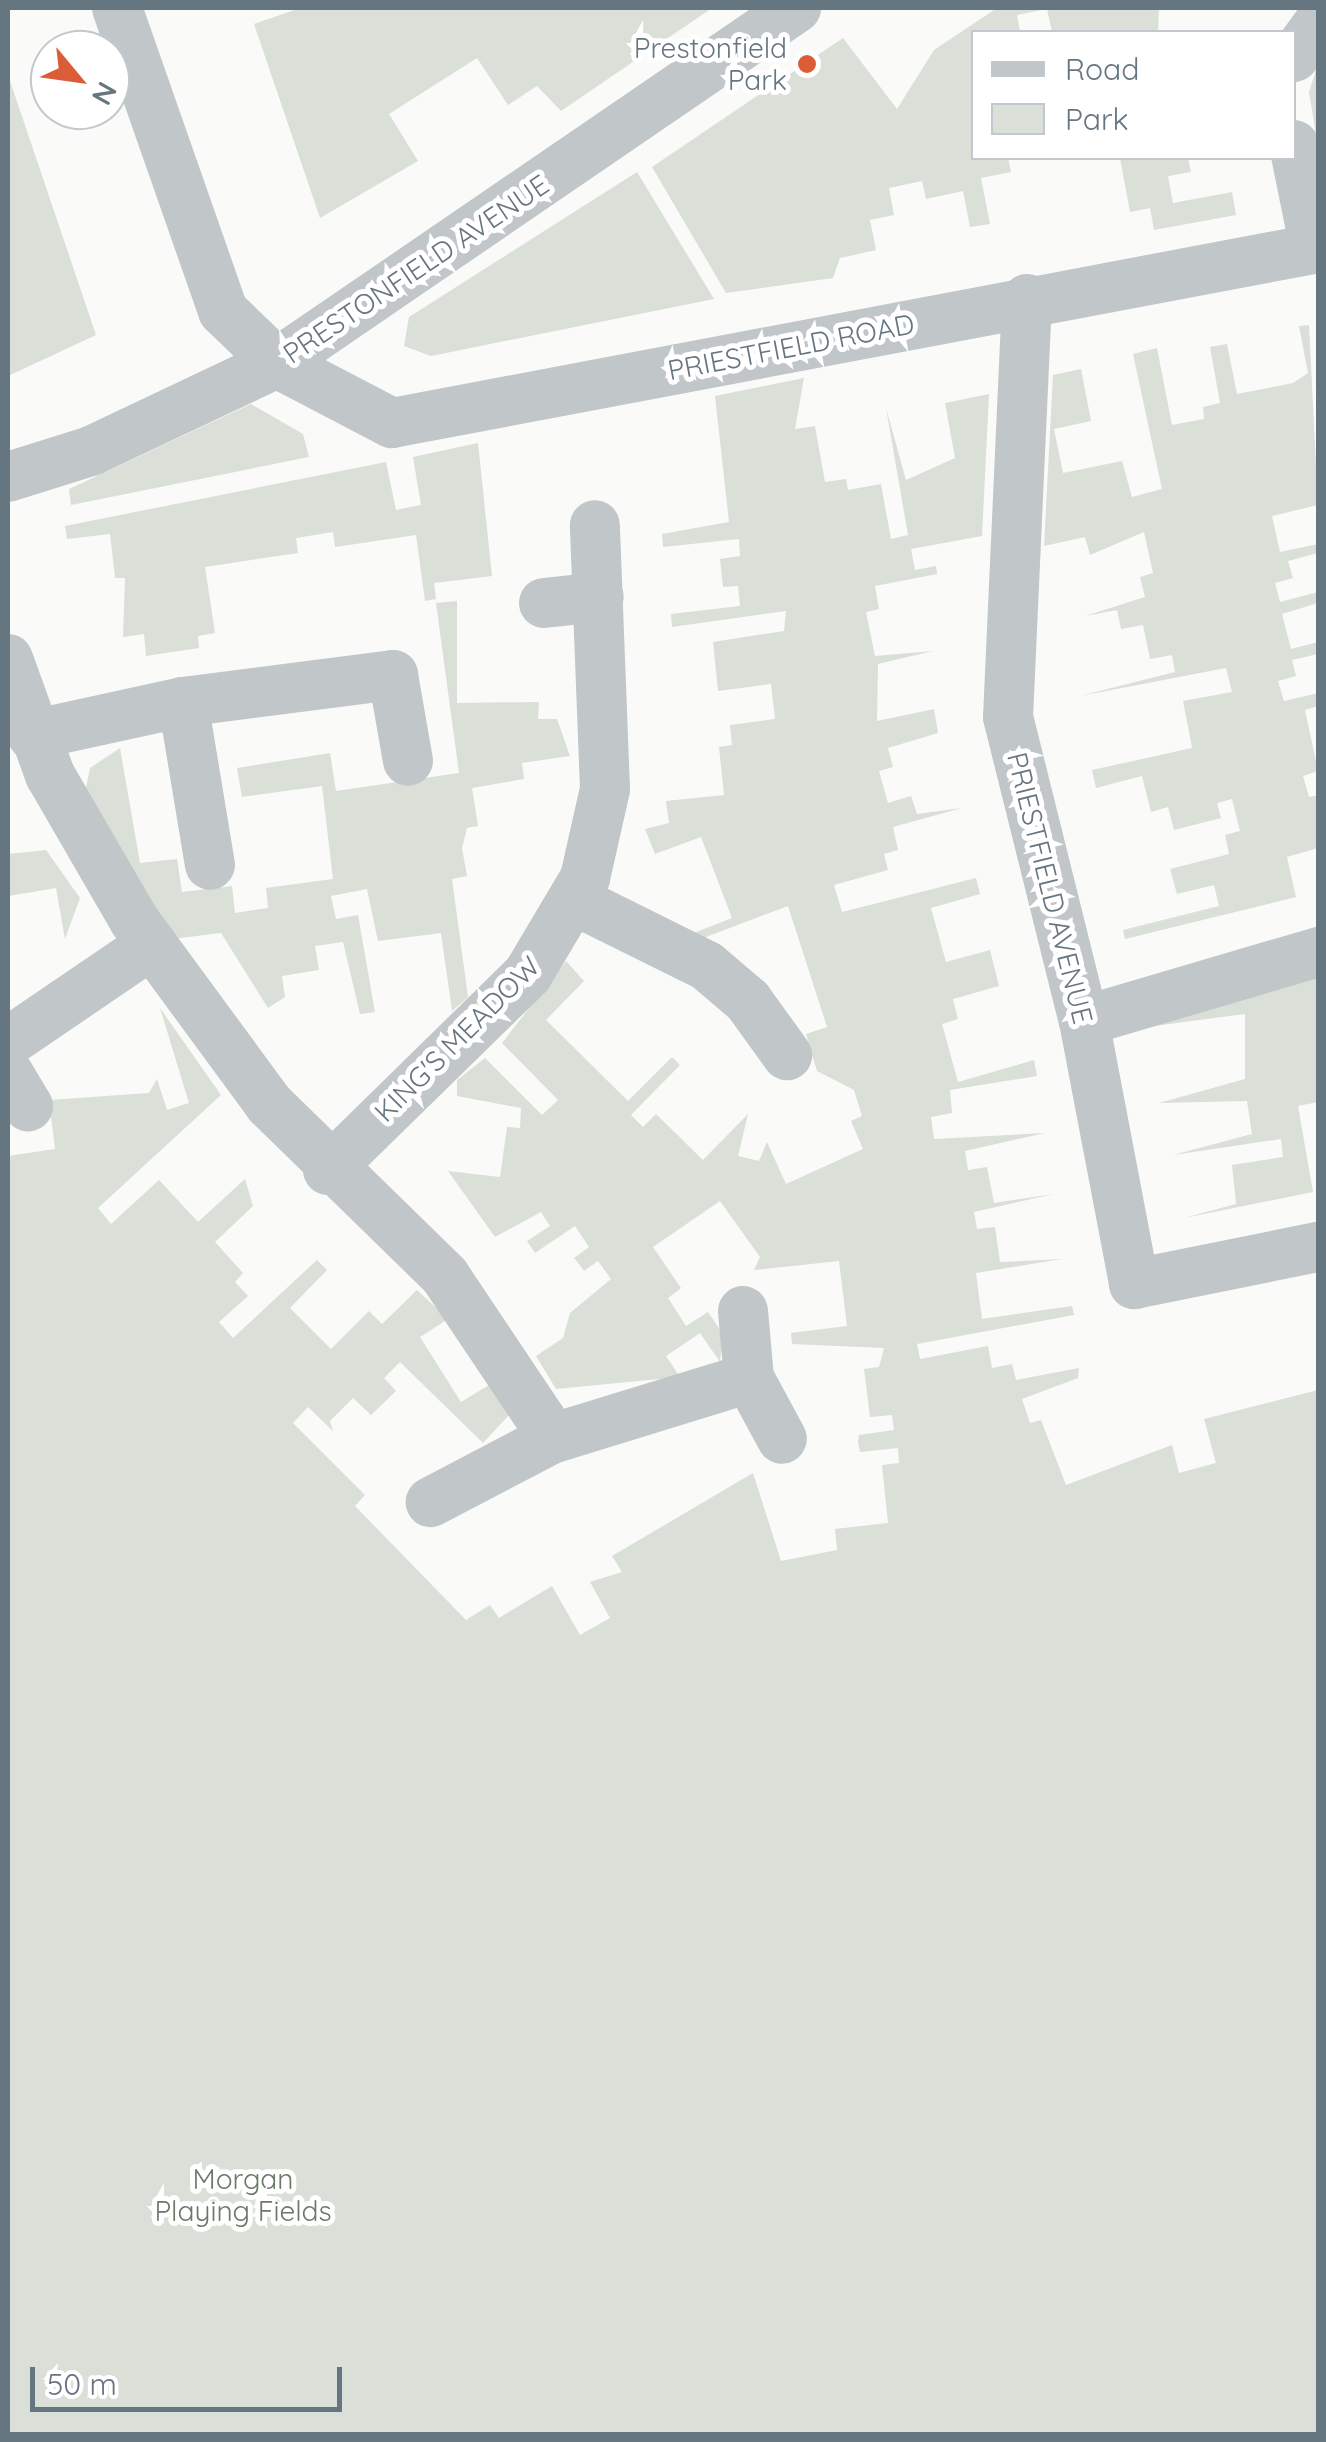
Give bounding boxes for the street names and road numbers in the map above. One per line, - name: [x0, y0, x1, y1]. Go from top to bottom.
- street label: PRESTONFIELD AVENUE: [277, 168, 555, 370]
- street label: PRIESTFIELD ROAD: [665, 307, 917, 387]
- street label: PRIESTFIELD AVENUE: [1000, 749, 1100, 1027]
- street label: KING'S MEADOW: [367, 949, 547, 1129]

